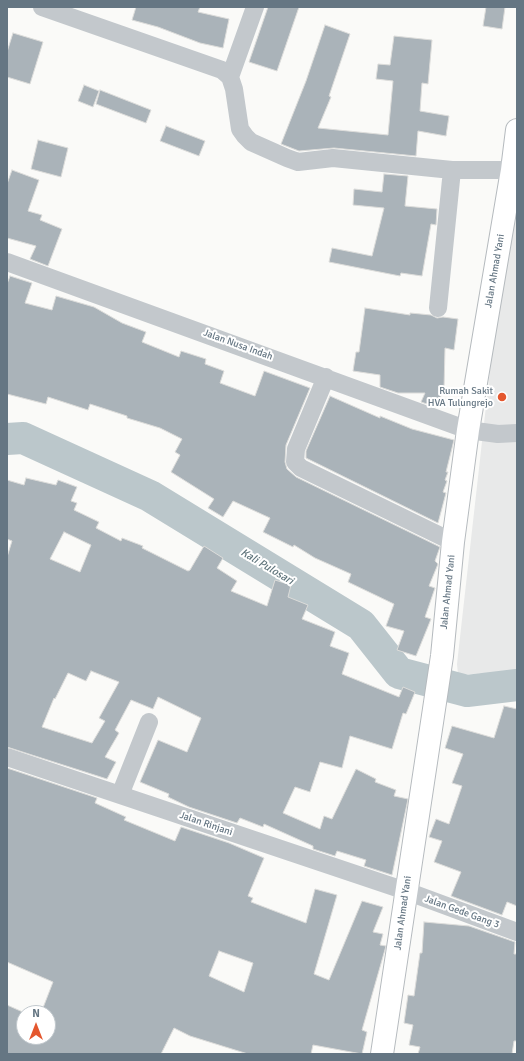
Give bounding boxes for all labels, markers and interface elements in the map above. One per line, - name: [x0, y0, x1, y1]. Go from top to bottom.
- street label: Jalan Ahmad Yani: [483, 233, 507, 309]
- street label: Jalan Nusa Indah: [202, 327, 274, 363]
- place label: Rumah Sakit HVA Tulungrejo: [428, 385, 493, 408]
- marker: Rumah Sakit HVA Tulungrejo: [496, 391, 508, 403]
- water label: Kali Pulosari: [238, 546, 296, 588]
- street label: Jalan Ahmad Yani: [438, 554, 458, 630]
- street label: Jalan Rinjani: [178, 809, 234, 839]
- street label: Jalan Ahmad Yani: [392, 875, 414, 951]
- street label: Jalan Gede Gang 3: [423, 893, 501, 931]
- north arrow: [16, 1005, 56, 1045]
- text: N: [32, 1007, 40, 1020]

